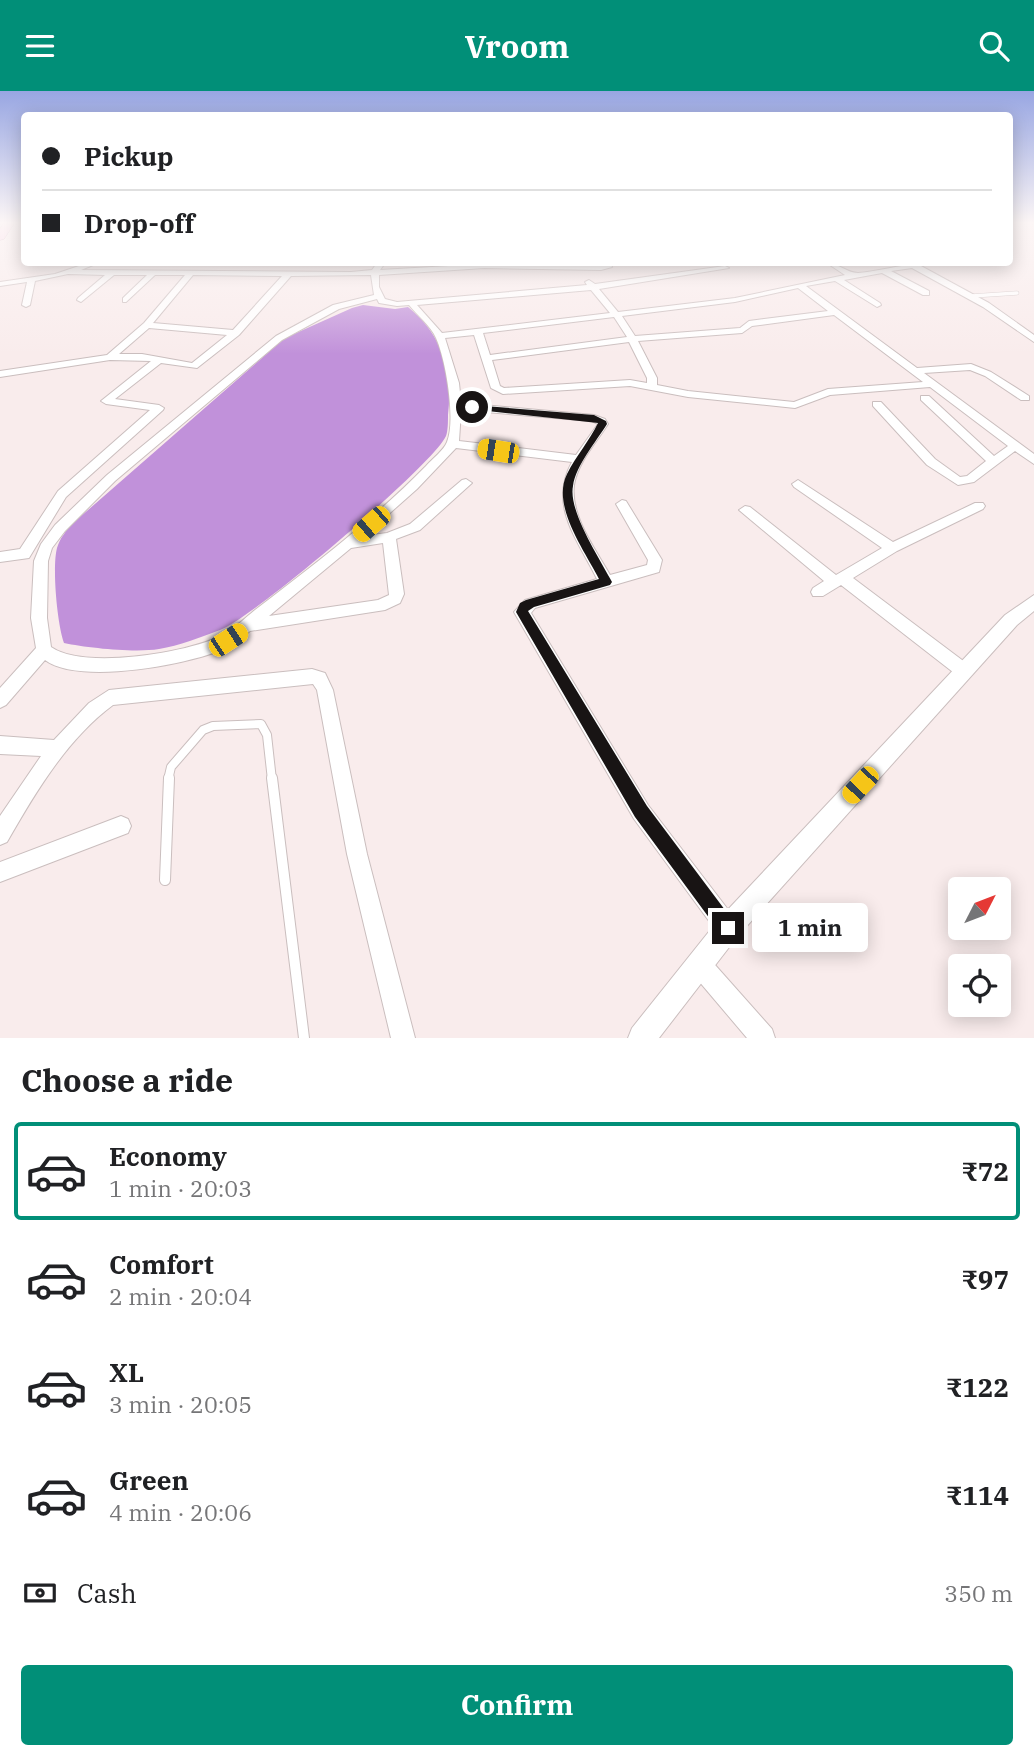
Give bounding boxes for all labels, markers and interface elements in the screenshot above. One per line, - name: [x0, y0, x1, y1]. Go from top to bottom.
- text: Vroom: [465, 25, 569, 67]
- icon: menu: [21, 27, 59, 65]
- icon: search: [975, 27, 1013, 65]
- text: Pickup: [84, 139, 174, 173]
- text: Drop-off: [84, 206, 195, 240]
- route start: [456, 391, 488, 423]
- car: [476, 437, 521, 465]
- car: [349, 502, 394, 546]
- car: [205, 620, 252, 660]
- car: [838, 762, 883, 808]
- north arrow: [948, 877, 1012, 940]
- map controls: [948, 877, 1011, 1017]
- callout: 1 min: [752, 903, 868, 953]
- route end: [712, 912, 744, 944]
- text: 1 min: [778, 912, 842, 942]
- button: locate: [948, 954, 1011, 1017]
- text: Choose a ride: [21, 1059, 233, 1101]
- text: Economy: [109, 1139, 227, 1173]
- icon: car: [25, 1140, 88, 1203]
- text: ₹72: [961, 1154, 1009, 1188]
- text: 1 min · 20:03: [109, 1173, 252, 1203]
- text: Comfort: [109, 1247, 214, 1281]
- icon: car: [25, 1248, 88, 1311]
- text: ₹97: [961, 1262, 1009, 1296]
- text: 2 min · 20:04: [109, 1281, 252, 1311]
- text: XL: [109, 1355, 144, 1389]
- icon: car: [25, 1356, 88, 1419]
- text: ₹122: [946, 1370, 1009, 1404]
- text: 3 min · 20:05: [109, 1389, 252, 1419]
- text: Green: [109, 1463, 189, 1497]
- icon: car: [25, 1464, 88, 1527]
- text: ₹114: [946, 1478, 1009, 1512]
- text: 4 min · 20:06: [109, 1497, 252, 1527]
- icon: cash: [21, 1574, 59, 1612]
- text: Cash: [77, 1576, 137, 1610]
- text: 350 m: [944, 1578, 1013, 1608]
- button: Confirm: [21, 1665, 1013, 1745]

